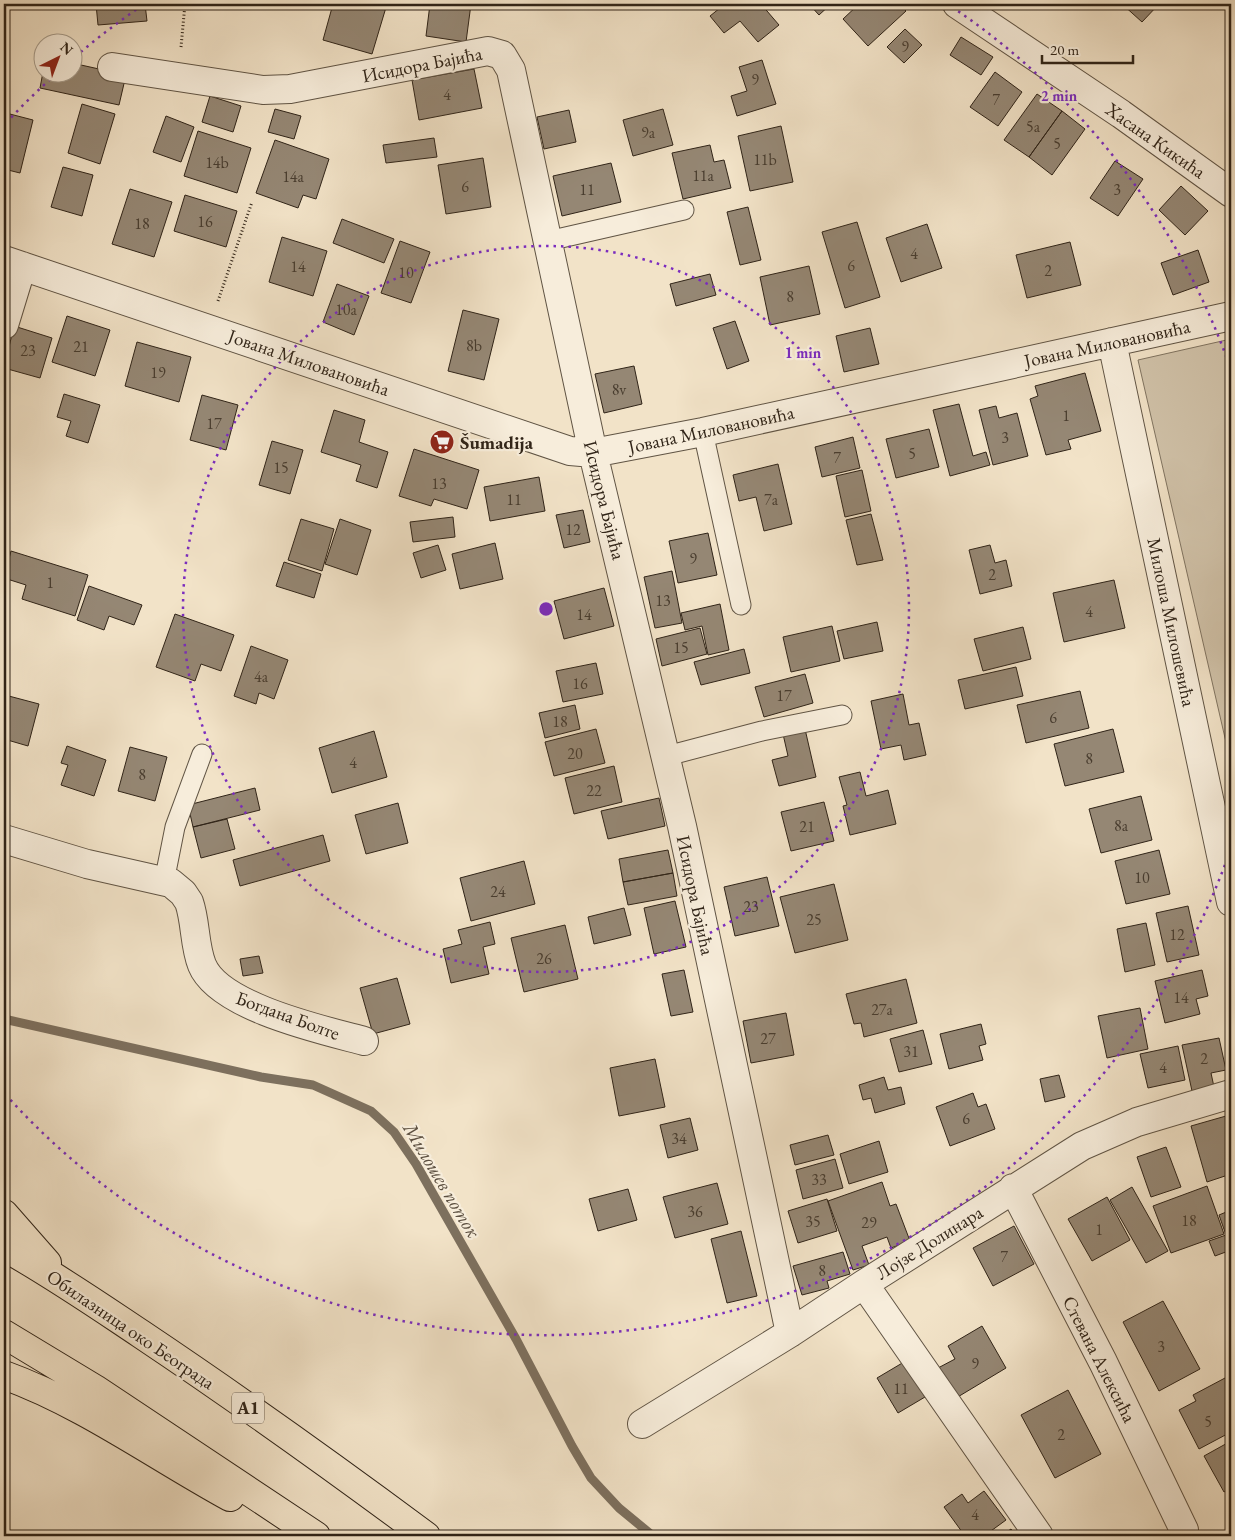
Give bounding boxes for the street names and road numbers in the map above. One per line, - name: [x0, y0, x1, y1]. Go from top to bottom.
- street label: Исидора Бајића: [360, 41, 485, 88]
- street label: Хасана Кикића: [1100, 96, 1211, 184]
- street label: Јована Миловановића: [1020, 314, 1193, 374]
- street label: Јована Миловановића: [223, 322, 393, 402]
- street label: Јована Миловановића: [624, 400, 797, 460]
- street label: Исидора Бајића: [578, 438, 631, 563]
- street label: Милоша Милошевића: [1141, 535, 1202, 709]
- street label: Исидора Бајића: [671, 833, 721, 958]
- street label: Богдана Болте: [232, 985, 343, 1046]
- street label: Лојзе Долинара: [871, 1199, 988, 1285]
- street label: Обилазница око Београда: [42, 1264, 220, 1395]
- street label: Стевана Алексића: [1057, 1292, 1142, 1427]
- road number: A1: [232, 1392, 264, 1424]

